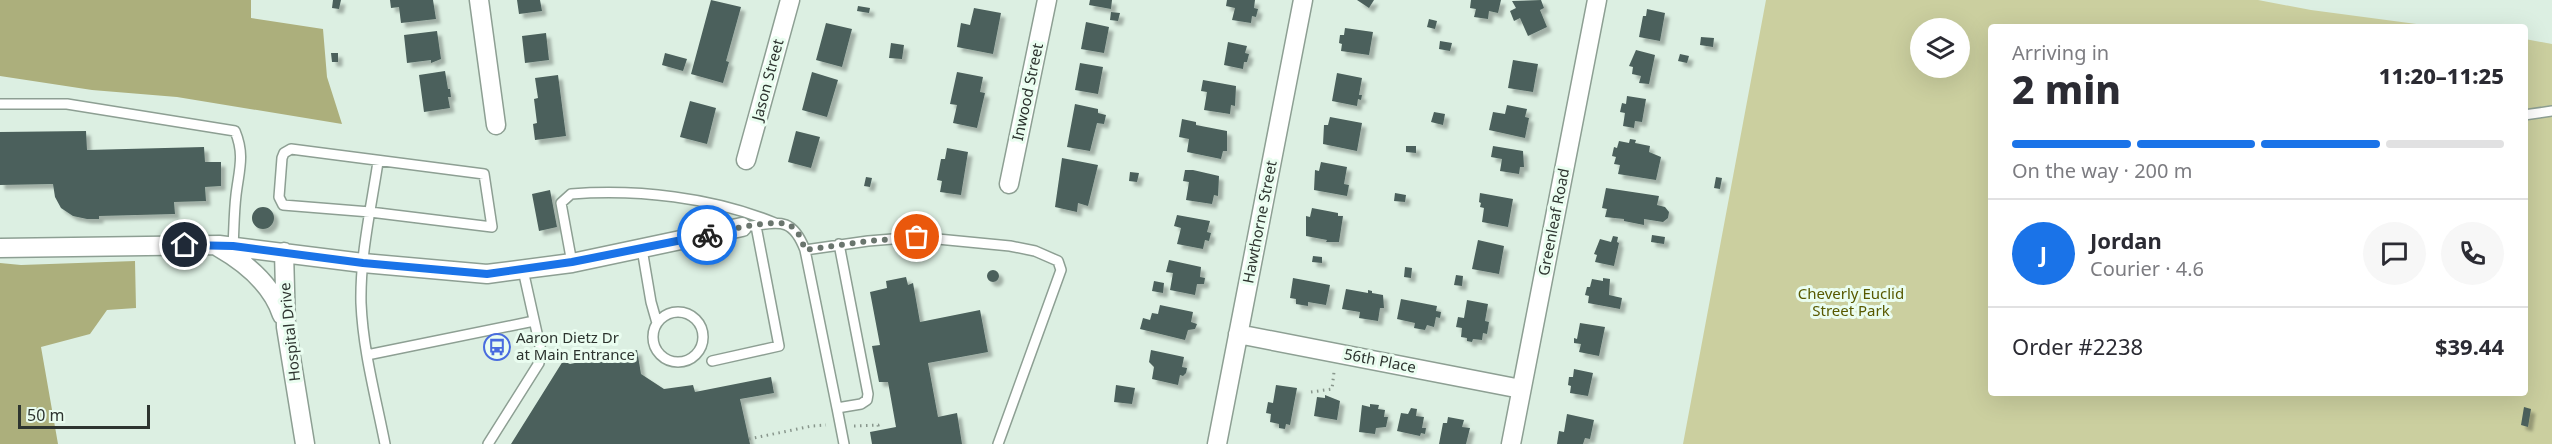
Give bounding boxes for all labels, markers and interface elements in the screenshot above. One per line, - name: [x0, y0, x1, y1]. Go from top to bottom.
- map controls: [1910, 18, 1970, 78]
- button: layers: [1910, 18, 1970, 78]
- street label: Jason Street: [746, 36, 788, 125]
- text: Arriving in: [2012, 39, 2109, 66]
- street label: Inwood Street: [1007, 41, 1047, 142]
- text: 11:20–11:25: [2379, 60, 2504, 90]
- text: 2 min: [2012, 62, 2121, 115]
- text: On the way · 200 m: [2012, 157, 2192, 184]
- street label: Hawthorne Street: [1237, 158, 1281, 285]
- street label: Greenleaf Road: [1533, 166, 1573, 277]
- courier: [677, 205, 737, 265]
- pin: [891, 211, 942, 262]
- pin: [159, 219, 210, 270]
- icon: bike: [691, 219, 724, 252]
- icon: bag: [900, 220, 933, 253]
- button: chat: [2363, 222, 2426, 285]
- button: phone: [2441, 222, 2504, 285]
- text: Jordan: [2090, 225, 2162, 255]
- icon: home: [168, 228, 201, 261]
- text: J: [2040, 238, 2047, 268]
- text: Courier · 4.6: [2090, 255, 2204, 282]
- street label: Hospital Drive: [274, 282, 304, 382]
- park label: Cheverly Euclid Street Park: [1798, 283, 1904, 320]
- place label: Aaron Dietz Dr at Main Entrance: [516, 327, 635, 364]
- text: Order #2238: [2012, 331, 2143, 361]
- text: $39.44: [2435, 331, 2504, 361]
- bus stop icon: Aaron Dietz Dr at Main Entrance: [482, 332, 512, 362]
- street label: 56th Place: [1343, 343, 1418, 377]
- scale bar: [18, 402, 150, 430]
- text: 50 m: [27, 404, 64, 426]

